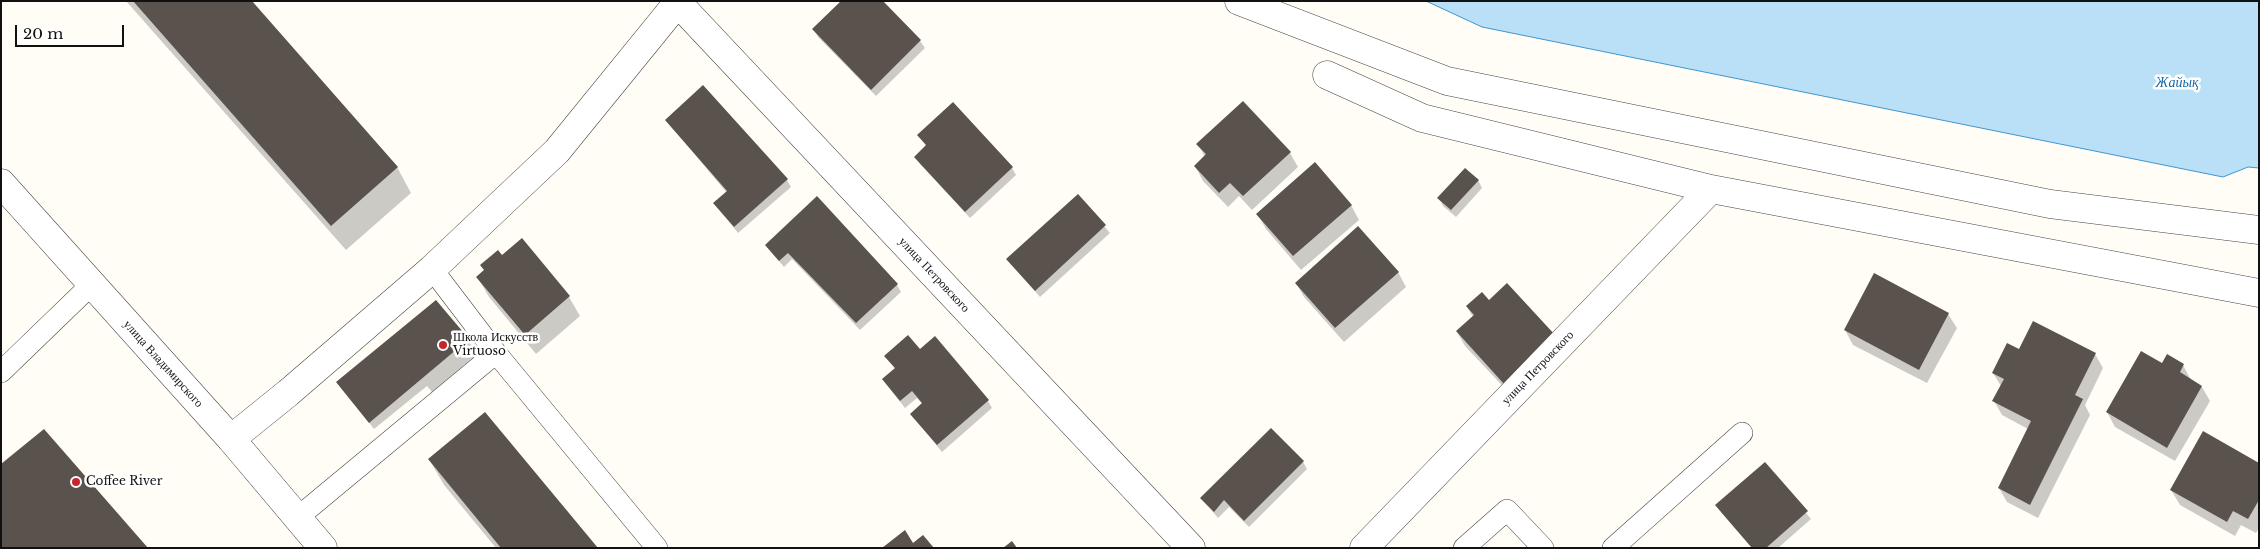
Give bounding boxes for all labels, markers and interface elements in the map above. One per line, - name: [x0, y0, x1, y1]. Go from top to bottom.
- scale bar: [18, 15, 126, 47]
- text: 20 m: [23, 24, 63, 43]
- water label: Жайық: [2156, 75, 2198, 91]
- street label: улица Петровского: [896, 235, 972, 315]
- street label: улица Владимирского: [120, 318, 206, 410]
- street label: улица Петровского: [1499, 328, 1577, 408]
- place label: Школа Искусств Virtuoso: [453, 331, 538, 359]
- marker: Школа Искусств Virtuoso: [437, 339, 449, 351]
- place label: Coffee River: [86, 475, 162, 489]
- marker: Coffee River: [70, 476, 82, 488]

